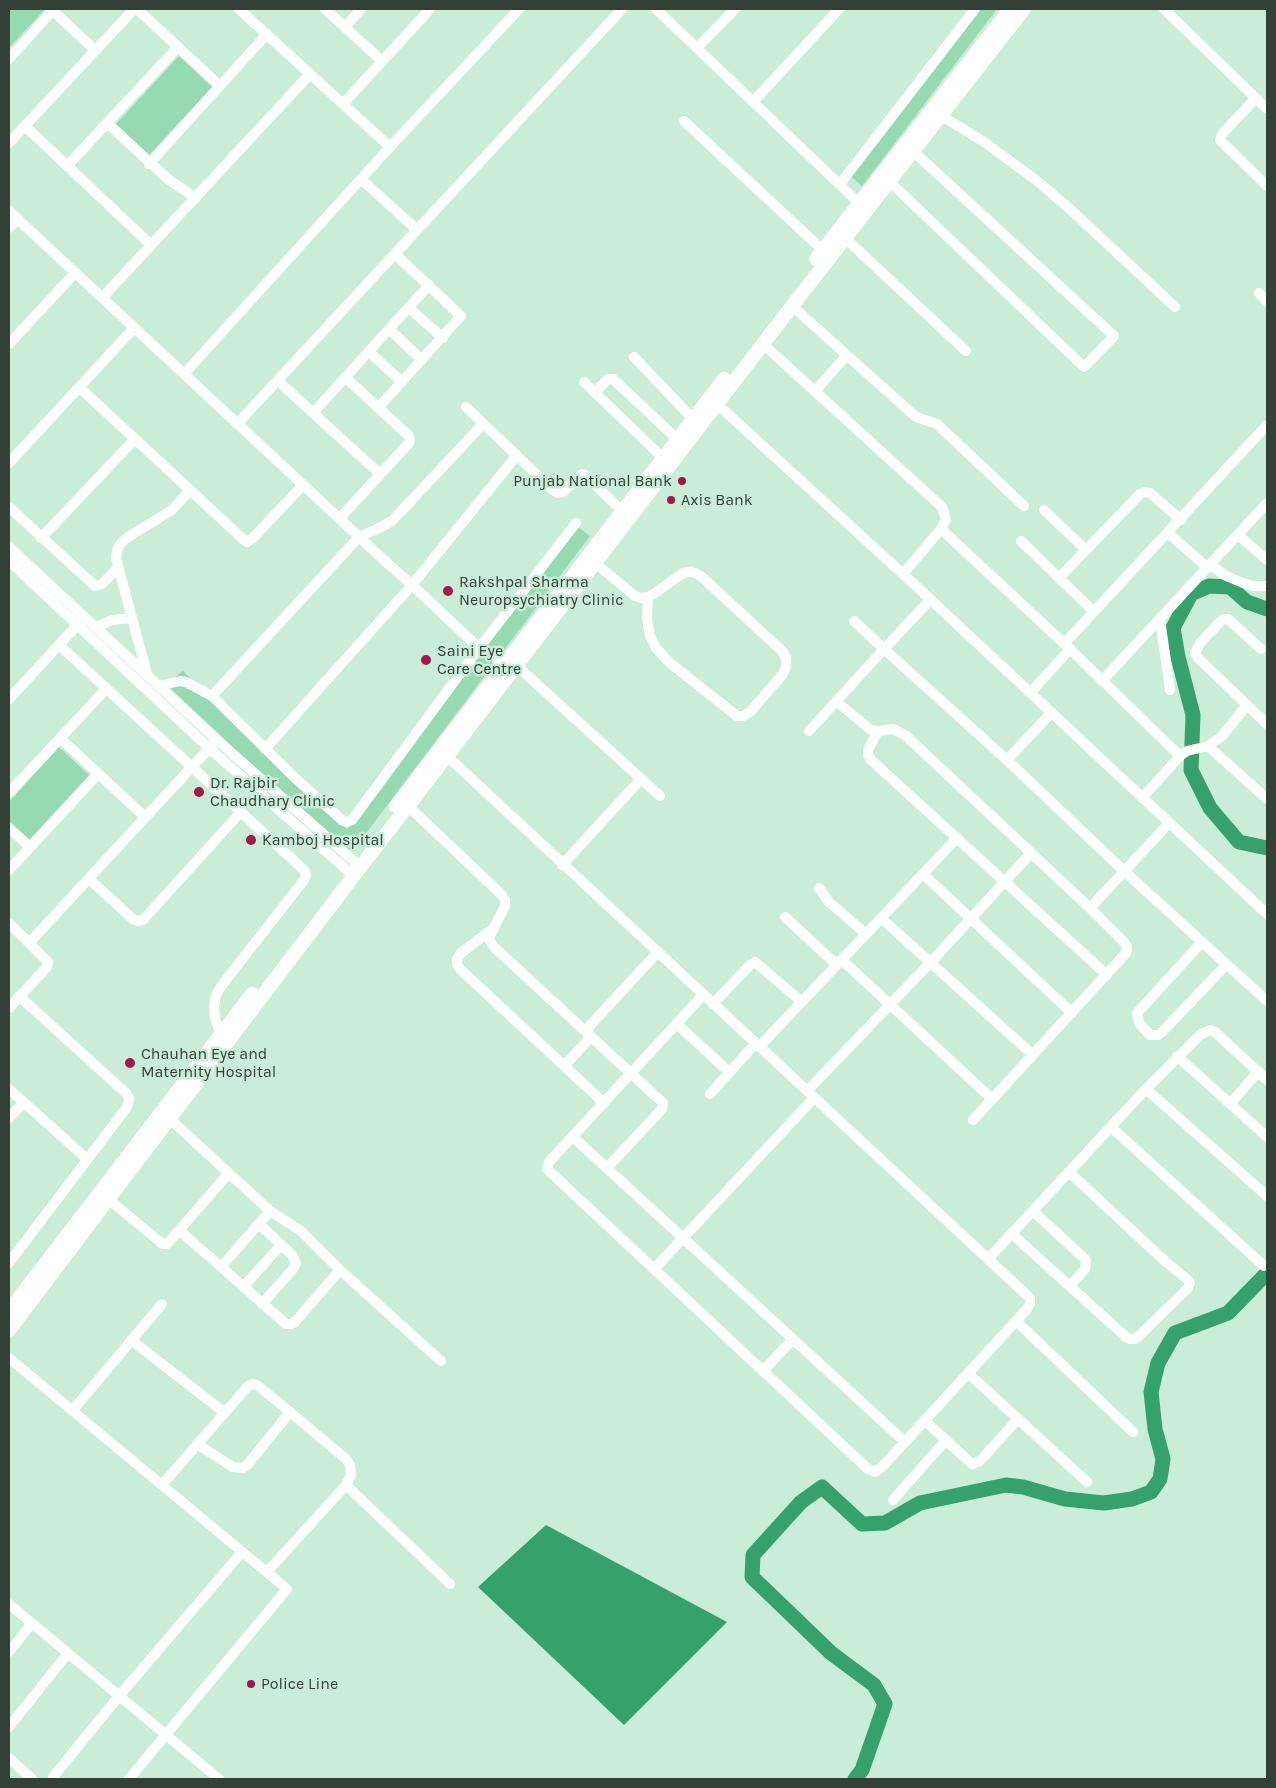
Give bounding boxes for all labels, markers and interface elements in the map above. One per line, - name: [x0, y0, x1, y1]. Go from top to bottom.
- place label: Punjab National Bank: [513, 471, 672, 491]
- marker: Punjab National Bank: [676, 475, 688, 487]
- place label: Axis Bank: [681, 490, 753, 510]
- marker: Axis Bank: [665, 494, 677, 506]
- place label: Rakshpal Sharma Neuropsychiatry Clinic: [459, 572, 624, 610]
- marker: Rakshpal Sharma Neuropsychiatry Clinic: [441, 584, 455, 598]
- place label: Saini Eye Care Centre: [437, 641, 521, 679]
- marker: Saini Eye Care Centre: [419, 653, 433, 667]
- place label: Dr. Rajbir Chaudhary Clinic: [210, 773, 335, 811]
- marker: Dr. Rajbir Chaudhary Clinic: [192, 785, 206, 799]
- place label: Kamboj Hospital: [262, 830, 384, 850]
- marker: Kamboj Hospital: [244, 833, 258, 847]
- place label: Chauhan Eye and Maternity Hospital: [141, 1044, 276, 1082]
- marker: Chauhan Eye and Maternity Hospital: [123, 1056, 137, 1070]
- place label: Police Line: [261, 1674, 338, 1694]
- marker: Police Line: [245, 1678, 257, 1690]

